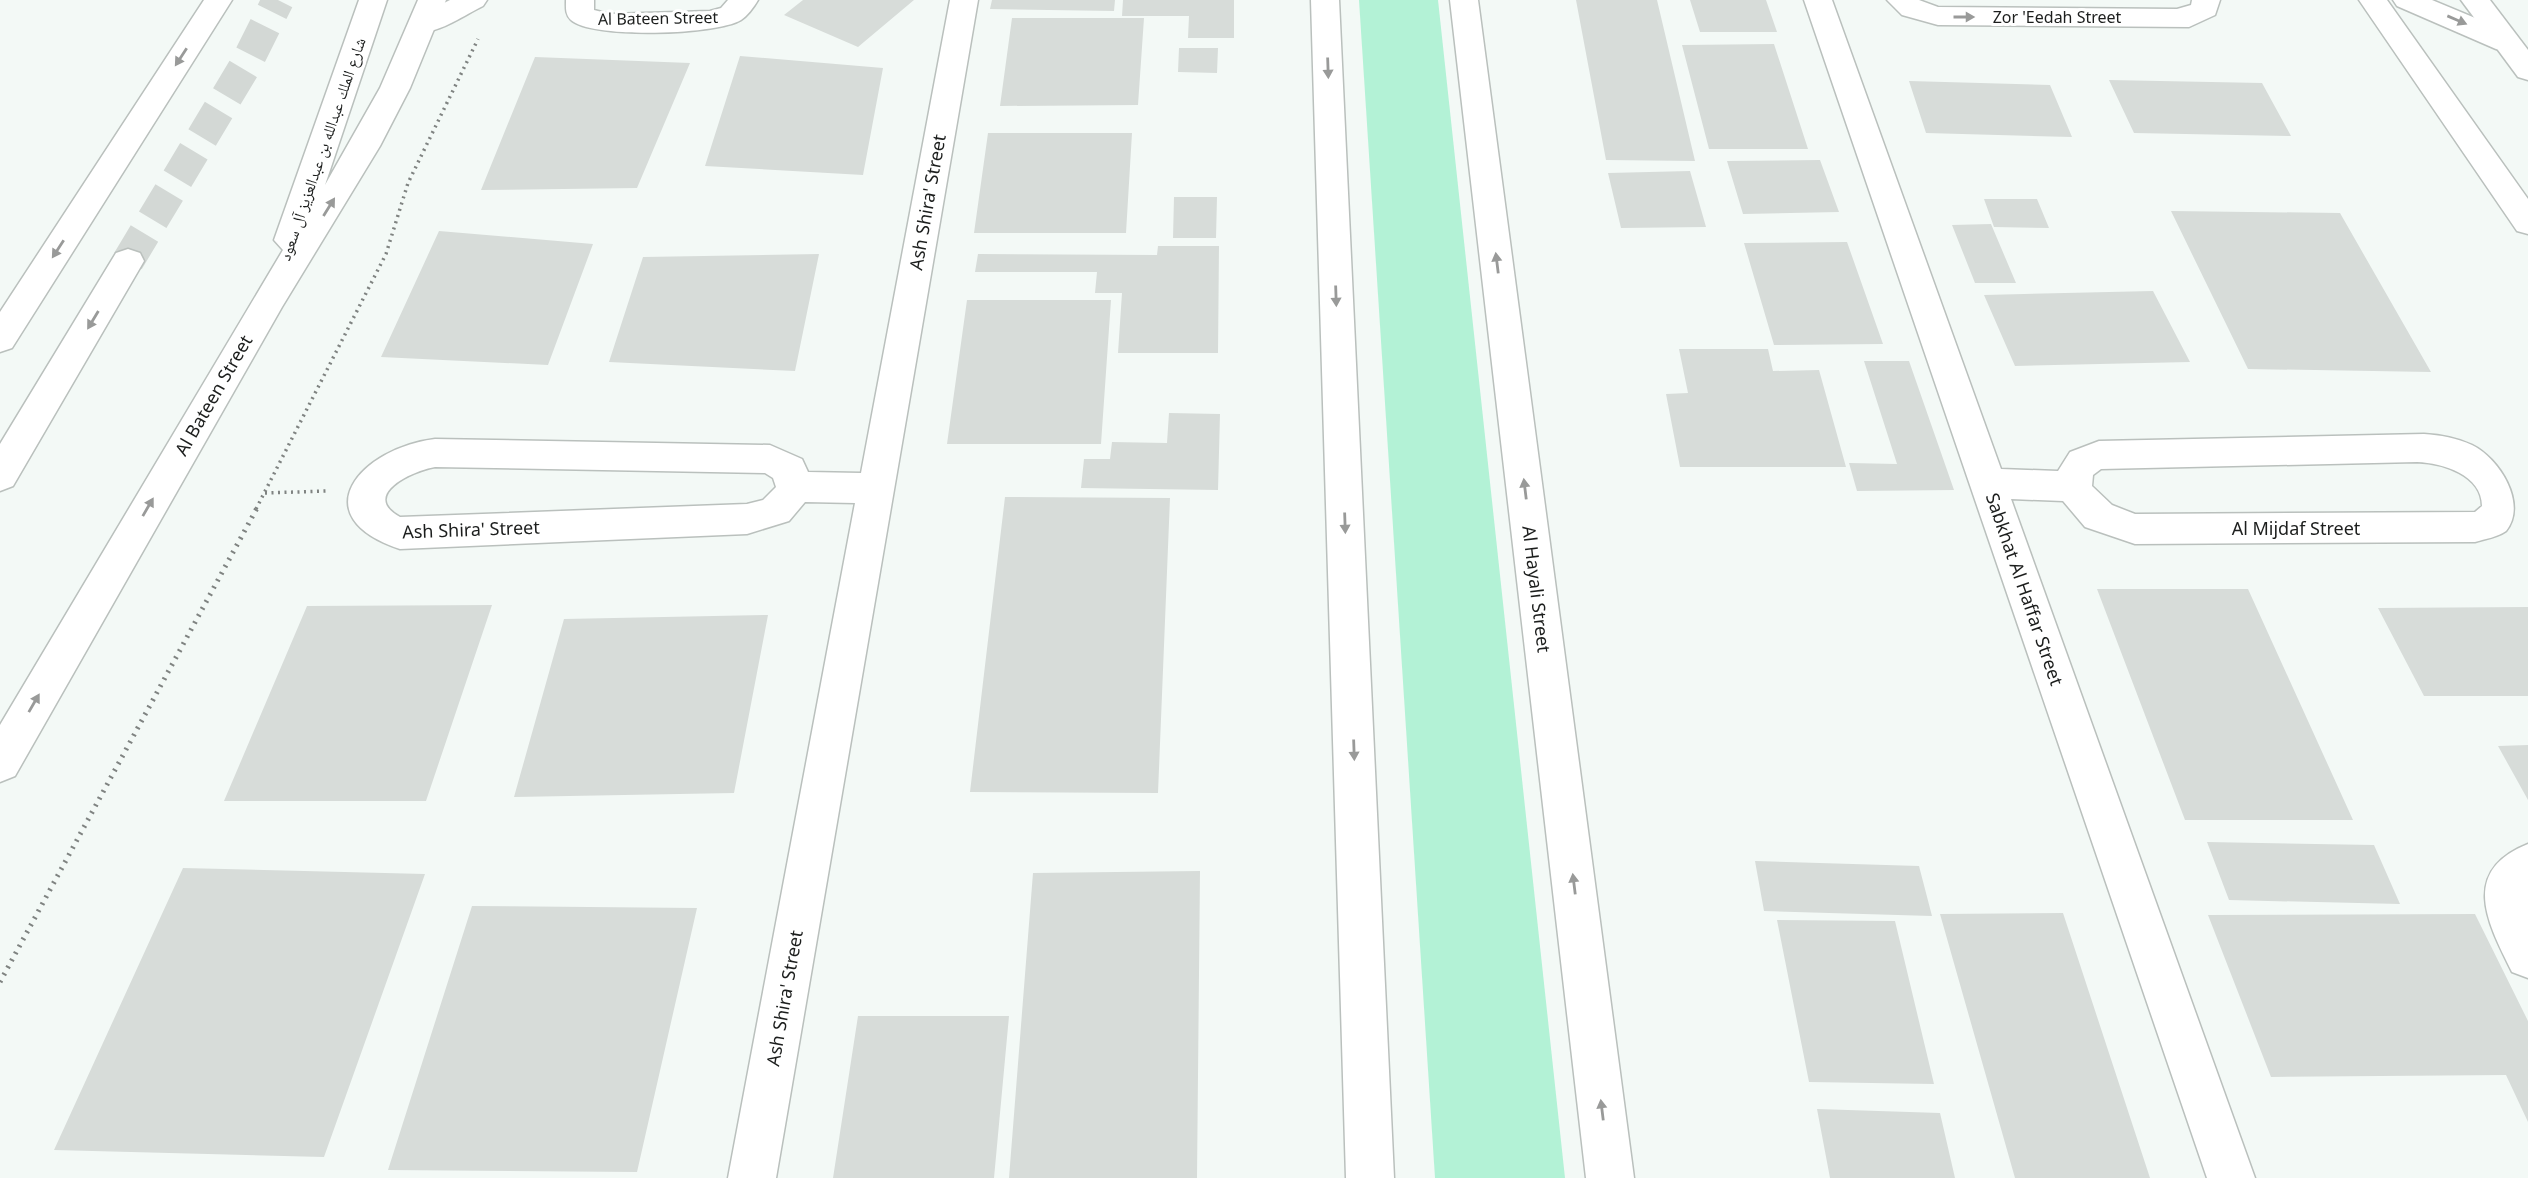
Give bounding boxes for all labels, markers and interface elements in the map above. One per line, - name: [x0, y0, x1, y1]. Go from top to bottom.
- street label: Al Bateen Street: [598, 6, 719, 30]
- street label: Zor 'Eedah Street: [1993, 6, 2122, 28]
- one-way arrow: [1954, 11, 1976, 23]
- one-way arrow: [2447, 14, 2468, 25]
- street label: شارع الملك عبدالله بن عبدالعزيز آل سعود: [273, 35, 371, 263]
- one-way arrow: [174, 48, 187, 67]
- one-way arrow: [1322, 57, 1333, 79]
- street label: Ash Shira' Street: [903, 132, 951, 272]
- one-way arrow: [322, 197, 335, 216]
- one-way arrow: [51, 240, 65, 258]
- one-way arrow: [1491, 252, 1502, 274]
- one-way arrow: [1331, 285, 1342, 307]
- one-way arrow: [87, 310, 99, 329]
- street label: Al Bateen Street: [169, 330, 258, 460]
- one-way arrow: [1519, 477, 1530, 499]
- street label: Sabkhat Al Haffar Street: [1981, 490, 2069, 689]
- one-way arrow: [142, 497, 155, 516]
- one-way arrow: [1340, 512, 1351, 534]
- street label: Ash Shira' Street: [402, 515, 541, 543]
- street label: Al Mijdaf Street: [2232, 516, 2361, 540]
- street label: Al Hayali Street: [1517, 524, 1557, 654]
- one-way arrow: [28, 694, 40, 713]
- one-way arrow: [1348, 739, 1359, 761]
- one-way arrow: [1569, 873, 1580, 895]
- street label: Ash Shira' Street: [760, 928, 808, 1068]
- one-way arrow: [1596, 1099, 1607, 1121]

